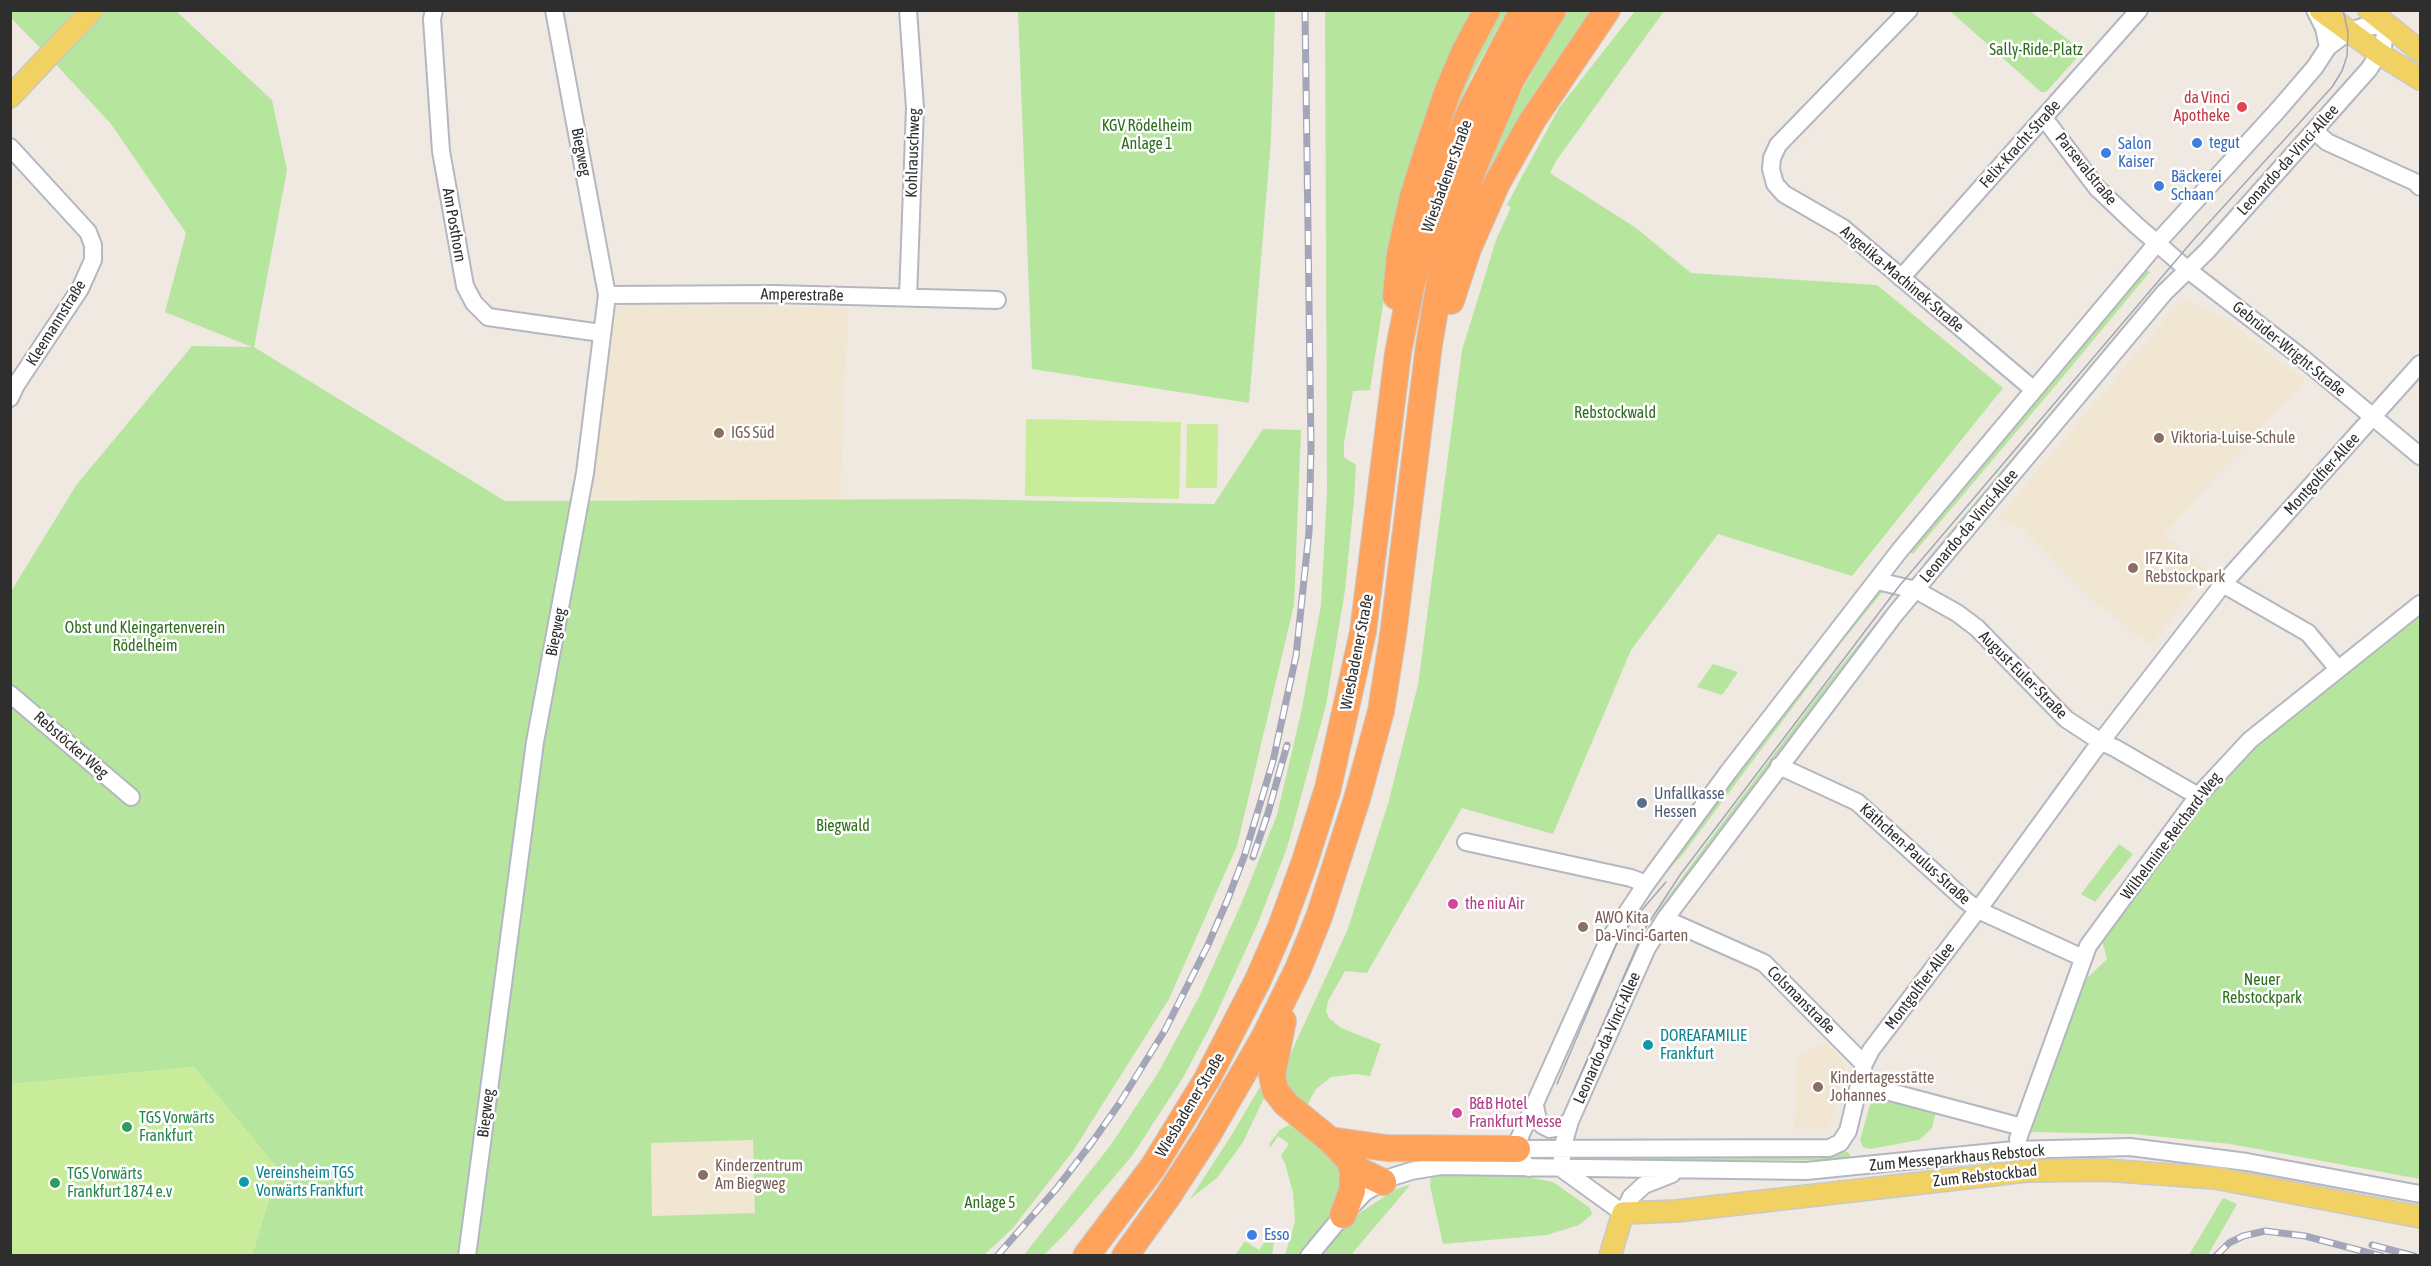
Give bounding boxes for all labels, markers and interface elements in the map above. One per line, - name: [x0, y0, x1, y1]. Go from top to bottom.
- park label: Sally-Ride-Platz: [1989, 40, 2083, 60]
- place label: da Vinci Apotheke: [2173, 88, 2230, 126]
- street label: Felix-Kracht-Straße: [1975, 96, 2065, 192]
- marker: da Vinci Apotheke: [2235, 100, 2249, 114]
- street label: Leonardo-da-Vinci-Allee: [2233, 101, 2343, 219]
- street label: Kohlrauschweg: [902, 108, 924, 198]
- park label: KGV Rödelheim Anlage 1: [1102, 116, 1192, 154]
- street label: Wiesbadener Straße: [1418, 117, 1476, 235]
- street label: Biegweg: [567, 126, 595, 178]
- street label: Parsevalstraße: [2051, 129, 2121, 209]
- place label: tegut: [2209, 133, 2240, 153]
- place label: Salon Kaiser: [2118, 134, 2154, 172]
- marker: tegut: [2190, 136, 2204, 150]
- marker: Salon Kaiser: [2099, 146, 2113, 160]
- place label: Bäckerei Schaan: [2171, 167, 2222, 205]
- marker: Bäckerei Schaan: [2152, 179, 2166, 193]
- street label: Am Posthorn: [438, 187, 470, 263]
- street label: Angelika-Machinek-Straße: [1836, 222, 1968, 336]
- street label: Kleemannstraße: [22, 276, 90, 370]
- street label: Amperestraße: [760, 285, 844, 305]
- street label: Gebrüder-Wright-Straße: [2228, 297, 2350, 401]
- park label: Rebstockwald: [1574, 403, 1656, 423]
- place label: IGS Süd: [731, 423, 775, 443]
- marker: IGS Süd: [712, 426, 726, 440]
- place label: Viktoria-Luise-Schule: [2171, 428, 2295, 448]
- street label: Montgolfier-Allee: [2280, 429, 2364, 519]
- marker: Viktoria-Luise-Schule: [2152, 431, 2166, 445]
- street label: Leonardo-da-Vinci-Allee: [1916, 465, 2022, 587]
- place label: IFZ Kita Rebstockpark: [2145, 549, 2225, 587]
- marker: IFZ Kita Rebstockpark: [2126, 561, 2140, 575]
- street label: Wiesbadener Straße: [1336, 592, 1378, 712]
- street label: Biegweg: [542, 606, 570, 658]
- park label: Obst und Kleingartenverein Rödelheim: [65, 618, 225, 656]
- street label: August-Euler-Straße: [1975, 627, 2071, 723]
- street label: Rebstöcker Weg: [30, 707, 112, 783]
- street label: Wilhelmine-Reichard-Weg: [2117, 768, 2225, 904]
- place label: Unfallkasse Hessen: [1654, 784, 1725, 822]
- marker: Unfallkasse Hessen: [1635, 796, 1649, 810]
- street label: Käthchen-Paulus-Straße: [1856, 799, 1974, 909]
- park label: Biegwald: [816, 816, 870, 836]
- place label: the niu Air: [1465, 894, 1524, 914]
- marker: the niu Air: [1446, 897, 1460, 911]
- place label: AWO Kita Da-Vinci-Garten: [1595, 908, 1688, 946]
- marker: AWO Kita Da-Vinci-Garten: [1576, 920, 1590, 934]
- street label: Montgolfier-Allee: [1881, 939, 1959, 1033]
- street label: Colsmanstraße: [1763, 962, 1839, 1038]
- street label: Leonardo-da-Vinci-Allee: [1569, 969, 1645, 1107]
- park label: Neuer Rebstockpark: [2222, 970, 2302, 1008]
- place label: DOREAFAMILIE Frankfurt: [1660, 1026, 1747, 1064]
- marker: DOREAFAMILIE Frankfurt: [1641, 1038, 1655, 1052]
- street label: Wiesbadener Straße: [1151, 1050, 1229, 1160]
- place label: Kindertagesstätte Johannes: [1830, 1068, 1934, 1106]
- marker: Kindertagesstätte Johannes: [1811, 1080, 1825, 1094]
- street label: Biegweg: [473, 1088, 499, 1138]
- place label: B&B Hotel Frankfurt Messe: [1469, 1094, 1562, 1132]
- marker: B&B Hotel Frankfurt Messe: [1450, 1106, 1464, 1120]
- place label: TGS Vorwärts Frankfurt: [139, 1108, 214, 1146]
- marker: TGS Vorwärts Frankfurt: [120, 1120, 134, 1134]
- street label: Zum Messeparkhaus Rebstock: [1868, 1141, 2046, 1175]
- place label: Kinderzentrum Am Biegweg: [715, 1156, 803, 1194]
- street label: Zum Rebstockbad: [1932, 1161, 2038, 1191]
- place label: Vereinsheim TGS Vorwärts Frankfurt: [256, 1163, 364, 1201]
- place label: TGS Vorwärts Frankfurt 1874 e.v: [67, 1164, 172, 1202]
- marker: Kinderzentrum Am Biegweg: [696, 1168, 710, 1182]
- marker: Vereinsheim TGS Vorwärts Frankfurt: [237, 1175, 251, 1189]
- marker: TGS Vorwärts Frankfurt 1874 e.v: [48, 1176, 62, 1190]
- park label: Anlage 5: [965, 1193, 1015, 1213]
- place label: Esso: [1264, 1225, 1290, 1245]
- marker: Esso: [1245, 1228, 1259, 1242]

